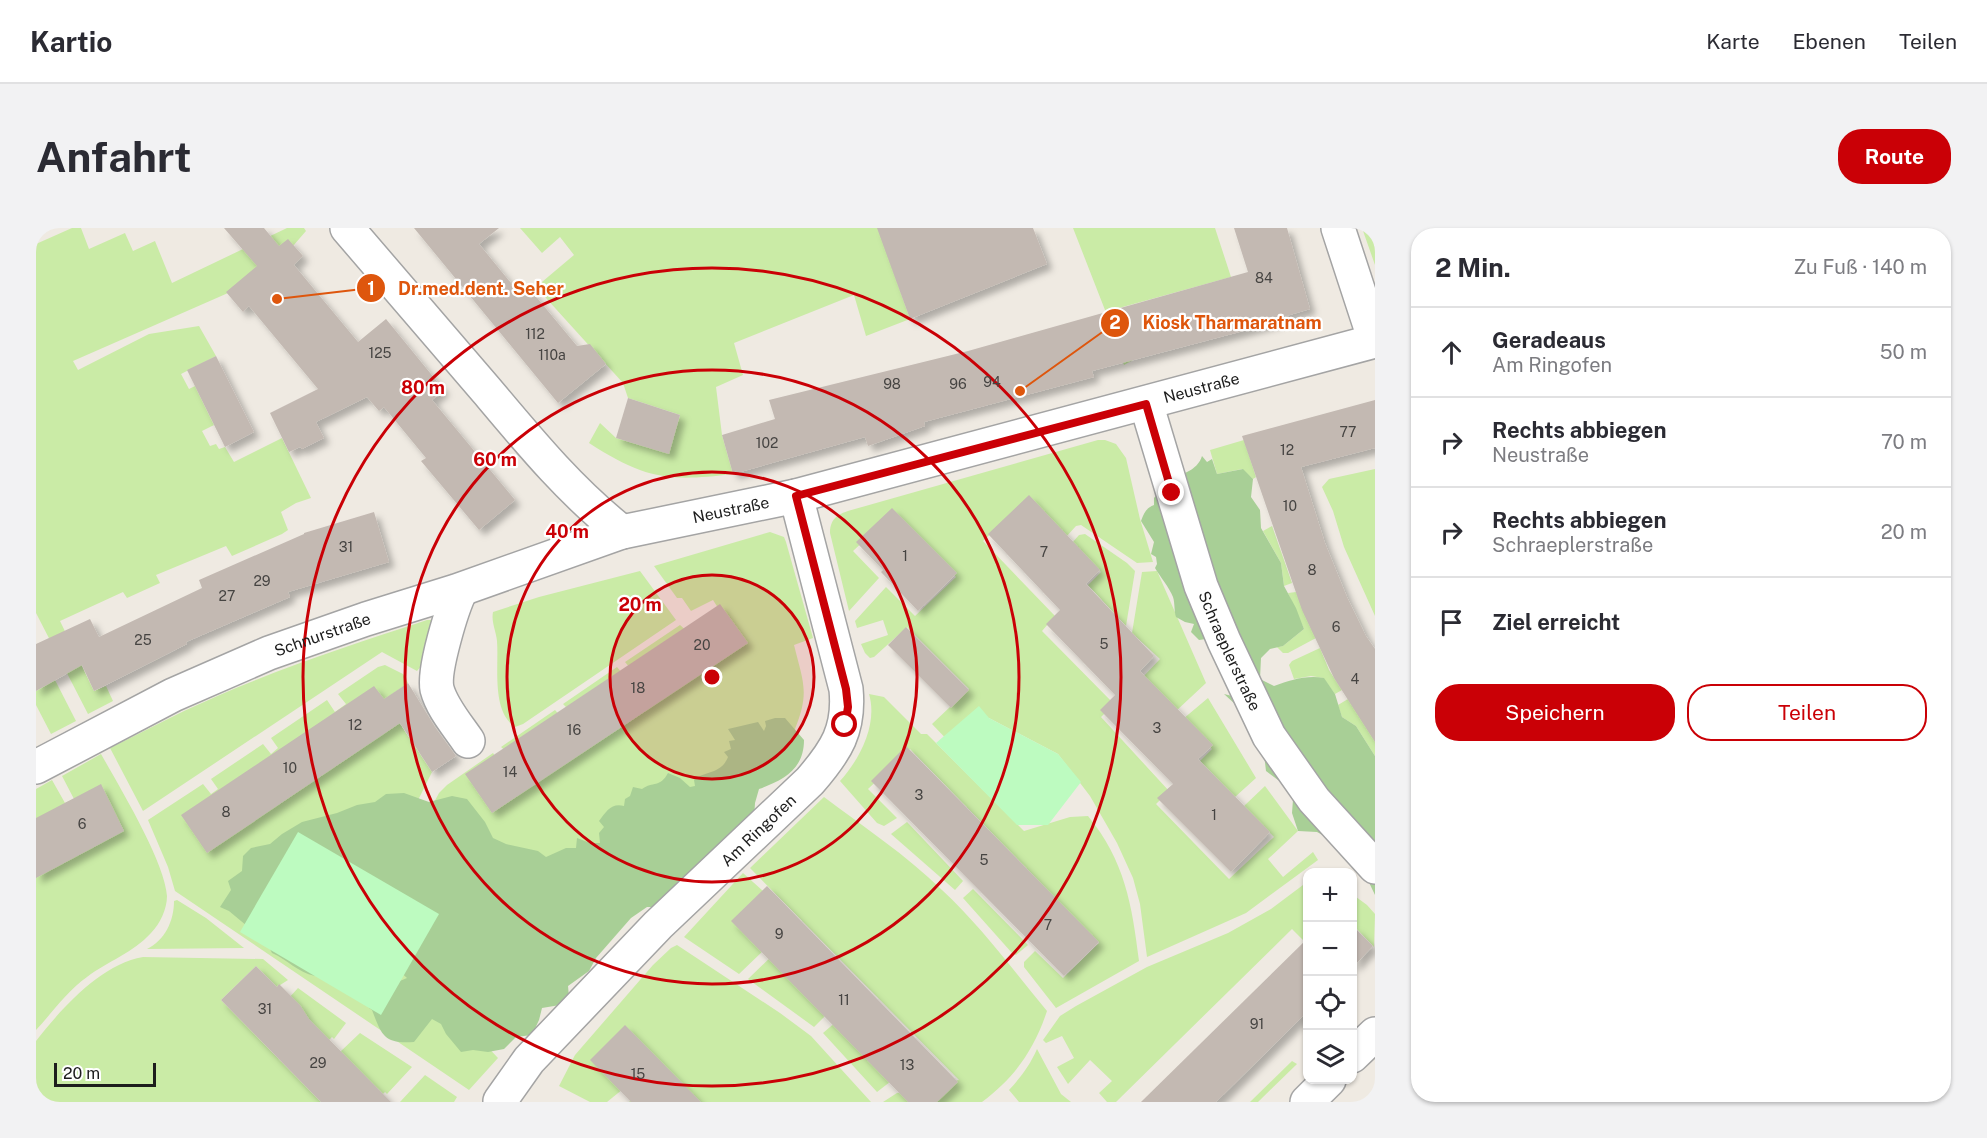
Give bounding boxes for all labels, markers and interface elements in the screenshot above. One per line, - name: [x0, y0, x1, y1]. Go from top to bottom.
- text: Kartio: [30, 25, 112, 58]
- text: Karte: [1706, 29, 1760, 54]
- text: Ebenen: [1793, 29, 1866, 54]
- text: Teilen: [1899, 29, 1957, 54]
- button: Route: [1838, 129, 1951, 184]
- text: Anfahrt: [36, 132, 192, 181]
- text: 2 Min.: [1435, 252, 1511, 283]
- text: Zu Fuß · 140 m: [1793, 255, 1927, 279]
- callout: Dr.med.dent. Seher: [356, 270, 576, 306]
- house number: 84: [1255, 270, 1273, 286]
- text: 1: [367, 278, 375, 299]
- text: Dr.med.dent. Seher: [398, 278, 564, 299]
- callout: Kiosk Tharmaratnam: [1100, 305, 1333, 341]
- text: 2: [1109, 312, 1121, 333]
- text: Kiosk Tharmaratnam: [1142, 312, 1322, 333]
- house number: 112: [525, 326, 545, 342]
- text: Geradeaus: [1492, 327, 1606, 353]
- icon: ahead: [1435, 336, 1468, 369]
- text: 50 m: [1880, 340, 1927, 364]
- house number: 125: [368, 345, 392, 361]
- house number: 110a: [538, 347, 566, 363]
- text: Am Ringofen: [1492, 353, 1612, 377]
- street label: Neustraße: [1161, 368, 1241, 407]
- house number: 94: [983, 374, 1001, 390]
- house number: 98: [883, 376, 901, 392]
- house number: 96: [949, 376, 967, 392]
- text: 80 m: [401, 377, 445, 398]
- text: Rechts abbiegen: [1492, 417, 1667, 443]
- house number: 77: [1340, 424, 1357, 440]
- icon: right: [1435, 426, 1468, 459]
- text: 70 m: [1881, 430, 1927, 454]
- house number: 102: [756, 435, 778, 451]
- house number: 12: [1280, 442, 1294, 458]
- text: Neustraße: [1492, 443, 1589, 467]
- text: 60 m: [473, 449, 517, 470]
- route end: [1158, 479, 1184, 505]
- street label: Neustraße: [691, 492, 771, 527]
- house number: 10: [1283, 498, 1297, 514]
- text: Rechts abbiegen: [1492, 507, 1667, 533]
- icon: right: [1435, 516, 1468, 549]
- text: 20 m: [1881, 520, 1927, 544]
- text: 40 m: [545, 521, 589, 542]
- text: Schraeplerstraße: [1492, 533, 1653, 557]
- house number: 31: [339, 539, 353, 555]
- house number: 7: [1040, 544, 1048, 560]
- house number: 1: [902, 548, 908, 564]
- house number: 8: [1307, 562, 1317, 578]
- house number: 29: [253, 573, 271, 589]
- house number: 27: [219, 588, 235, 604]
- street label: Schraeplerstraße: [1195, 588, 1265, 714]
- text: 20 m: [618, 594, 662, 615]
- icon: arrive: [1435, 606, 1468, 639]
- street label: Schnurstraße: [272, 609, 373, 660]
- text: Ziel erreicht: [1492, 609, 1620, 635]
- house number: 6: [1332, 619, 1341, 635]
- house number: 25: [134, 632, 152, 648]
- house number: 5: [1100, 636, 1109, 652]
- house number: 20: [694, 637, 710, 653]
- centre of rings: [702, 667, 722, 687]
- house number: 4: [1351, 671, 1360, 687]
- house number: 18: [631, 680, 645, 696]
- button: Speichern: [1435, 684, 1675, 741]
- button: Teilen: [1687, 684, 1927, 741]
- route start: [831, 711, 857, 737]
- house number: 12: [348, 717, 362, 733]
- house number: 3: [1153, 720, 1162, 736]
- house number: 16: [567, 722, 581, 738]
- house number: 10: [283, 760, 297, 776]
- house number: 14: [503, 764, 517, 780]
- house number: 3: [915, 787, 924, 803]
- street label: Am Ringofen: [717, 790, 800, 870]
- house number: 8: [221, 804, 231, 820]
- house number: 1: [1211, 807, 1217, 823]
- house number: 6: [78, 816, 87, 832]
- house number: 5: [980, 852, 989, 868]
- map controls: [1303, 868, 1357, 1084]
- button: +: [1303, 868, 1357, 922]
- house number: 7: [1044, 917, 1052, 933]
- button: −: [1303, 922, 1357, 976]
- house number: 9: [775, 926, 784, 942]
- button: locate: [1303, 976, 1357, 1030]
- house number: 11: [838, 992, 850, 1008]
- house number: 31: [258, 1001, 272, 1017]
- house number: 91: [1250, 1016, 1264, 1032]
- button: layers: [1303, 1030, 1357, 1084]
- house number: 29: [309, 1055, 327, 1071]
- house number: 13: [900, 1057, 914, 1073]
- scale bar: [54, 1060, 156, 1088]
- text: 20 m: [63, 1064, 100, 1083]
- house number: 15: [631, 1066, 645, 1082]

